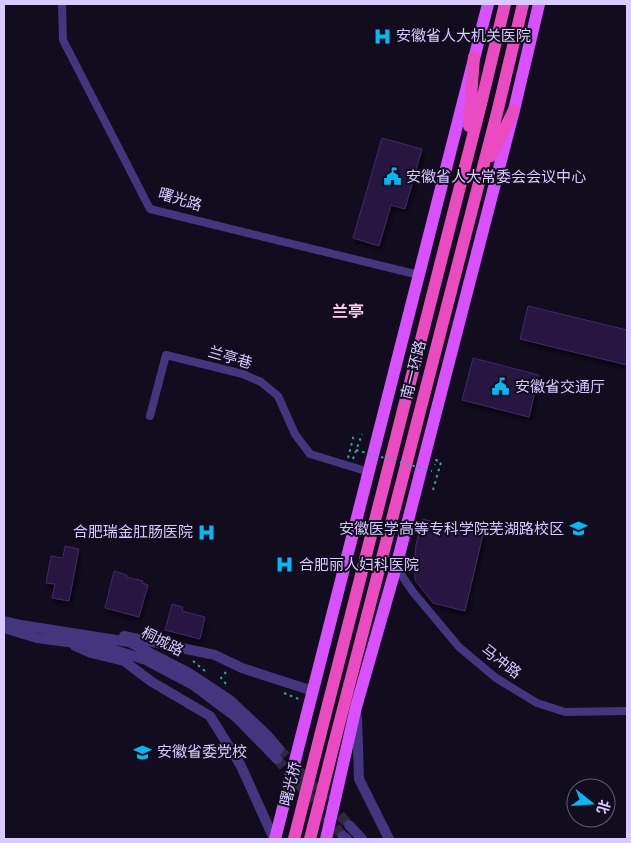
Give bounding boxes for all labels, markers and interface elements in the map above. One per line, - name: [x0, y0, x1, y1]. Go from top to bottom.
- hospital icon: 安徽省人大机关医院: [372, 26, 392, 46]
- place label: 安徽省人大机关医院: [396, 28, 531, 44]
- public building icon: 安徽省人大常委会会议中心: [382, 167, 402, 187]
- place label: 安徽省人大常委会会议中心: [406, 169, 586, 185]
- street label: 曙光路: [156, 185, 204, 214]
- district label: 兰亭: [332, 303, 364, 320]
- street label: 南一环路: [398, 339, 429, 401]
- street label: 兰亭巷: [206, 344, 254, 371]
- public building icon: 安徽省交通厅: [491, 377, 511, 397]
- place label: 安徽省交通厅: [515, 379, 605, 395]
- school or university icon: 安徽医学高等专科学院芜湖路校区: [568, 519, 588, 539]
- place label: 安徽医学高等专科学院芜湖路校区: [339, 520, 564, 537]
- hospital icon: 合肥瑞金肛肠医院: [197, 522, 217, 542]
- place label: 合肥瑞金肛肠医院: [73, 524, 193, 540]
- hospital icon: 合肥丽人妇科医院: [275, 555, 295, 575]
- place label: 合肥丽人妇科医院: [299, 556, 419, 573]
- street label: 桐城路: [139, 624, 186, 659]
- street label: 马冲路: [479, 642, 524, 682]
- school or university icon: 安徽省委党校: [133, 742, 153, 762]
- place label: 安徽省委党校: [157, 743, 247, 760]
- street label: 曙光桥: [277, 760, 304, 808]
- north arrow: [566, 778, 616, 828]
- text: 北: [594, 798, 612, 816]

